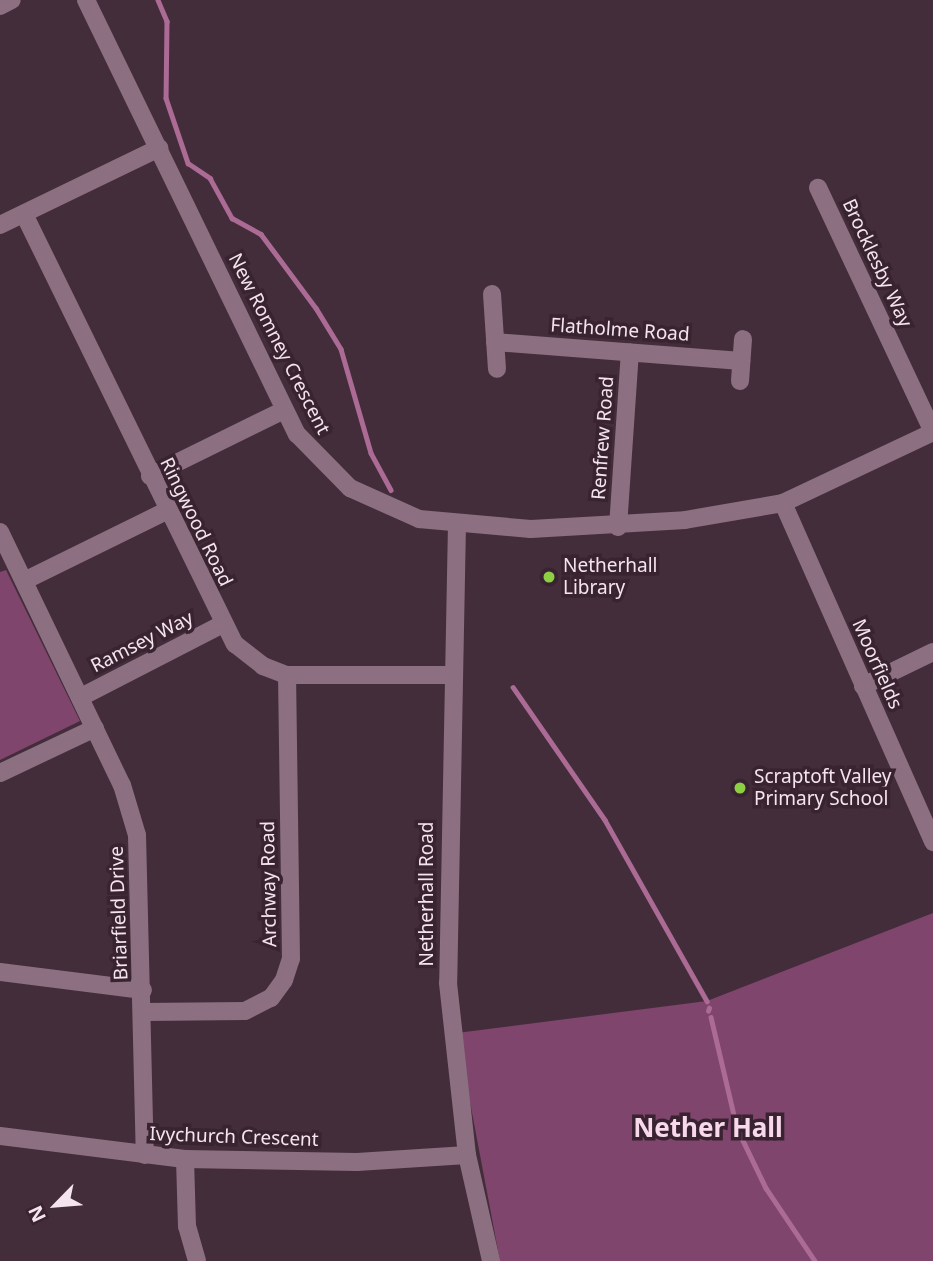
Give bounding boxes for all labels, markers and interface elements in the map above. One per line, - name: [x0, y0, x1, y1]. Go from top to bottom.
- street label: Brocklesby Way: [837, 195, 917, 331]
- street label: New Romney Crescent: [223, 250, 335, 438]
- street label: Flatholme Road: [550, 314, 690, 346]
- street label: Renfrew Road: [587, 375, 619, 501]
- street label: Ringwood Road: [155, 454, 237, 590]
- place label: Netherhall Library: [563, 555, 658, 599]
- marker: Netherhall Library: [541, 569, 557, 585]
- street label: Ramsey Way: [87, 606, 197, 678]
- street label: Moorfields: [847, 616, 907, 712]
- place label: Scraptoft Valley Primary School: [754, 766, 892, 810]
- marker: Scraptoft Valley Primary School: [732, 780, 748, 796]
- street label: Archway Road: [256, 821, 282, 947]
- street label: Netherhall Road: [416, 821, 438, 967]
- street label: Briarfield Drive: [105, 846, 133, 980]
- district label: Nether Hall: [633, 1112, 783, 1144]
- street label: Ivychurch Crescent: [149, 1123, 319, 1151]
- north arrow: [21, 1170, 91, 1240]
- text: N: [22, 1201, 52, 1226]

